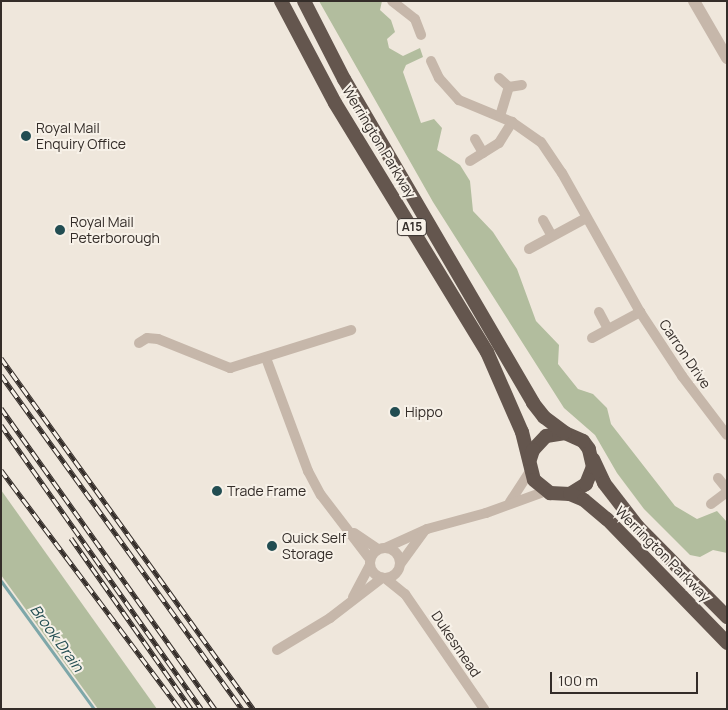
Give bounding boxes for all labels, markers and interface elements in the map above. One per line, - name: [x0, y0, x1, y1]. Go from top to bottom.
- street label: Werrington Parkway: [339, 83, 419, 201]
- place label: Royal Mail Enquiry Office: [36, 120, 126, 152]
- marker: Royal Mail Enquiry Office: [20, 130, 32, 142]
- place label: Royal Mail Peterborough: [70, 214, 160, 246]
- road number: A15: [396, 218, 428, 236]
- marker: Royal Mail Peterborough: [54, 224, 66, 236]
- street label: Carron Drive: [656, 316, 714, 392]
- place label: Hippo: [405, 404, 443, 420]
- marker: Hippo: [389, 406, 401, 418]
- place label: Trade Frame: [227, 483, 306, 499]
- marker: Trade Frame: [211, 485, 223, 497]
- street label: Werrington Parkway: [612, 503, 714, 605]
- place label: Quick Self Storage: [282, 530, 346, 562]
- marker: Quick Self Storage: [266, 540, 278, 552]
- water label: Brook Drain: [27, 601, 87, 675]
- street label: Dukesmead: [428, 608, 484, 680]
- scale bar: [553, 662, 700, 694]
- text: 100 m: [558, 670, 598, 691]

